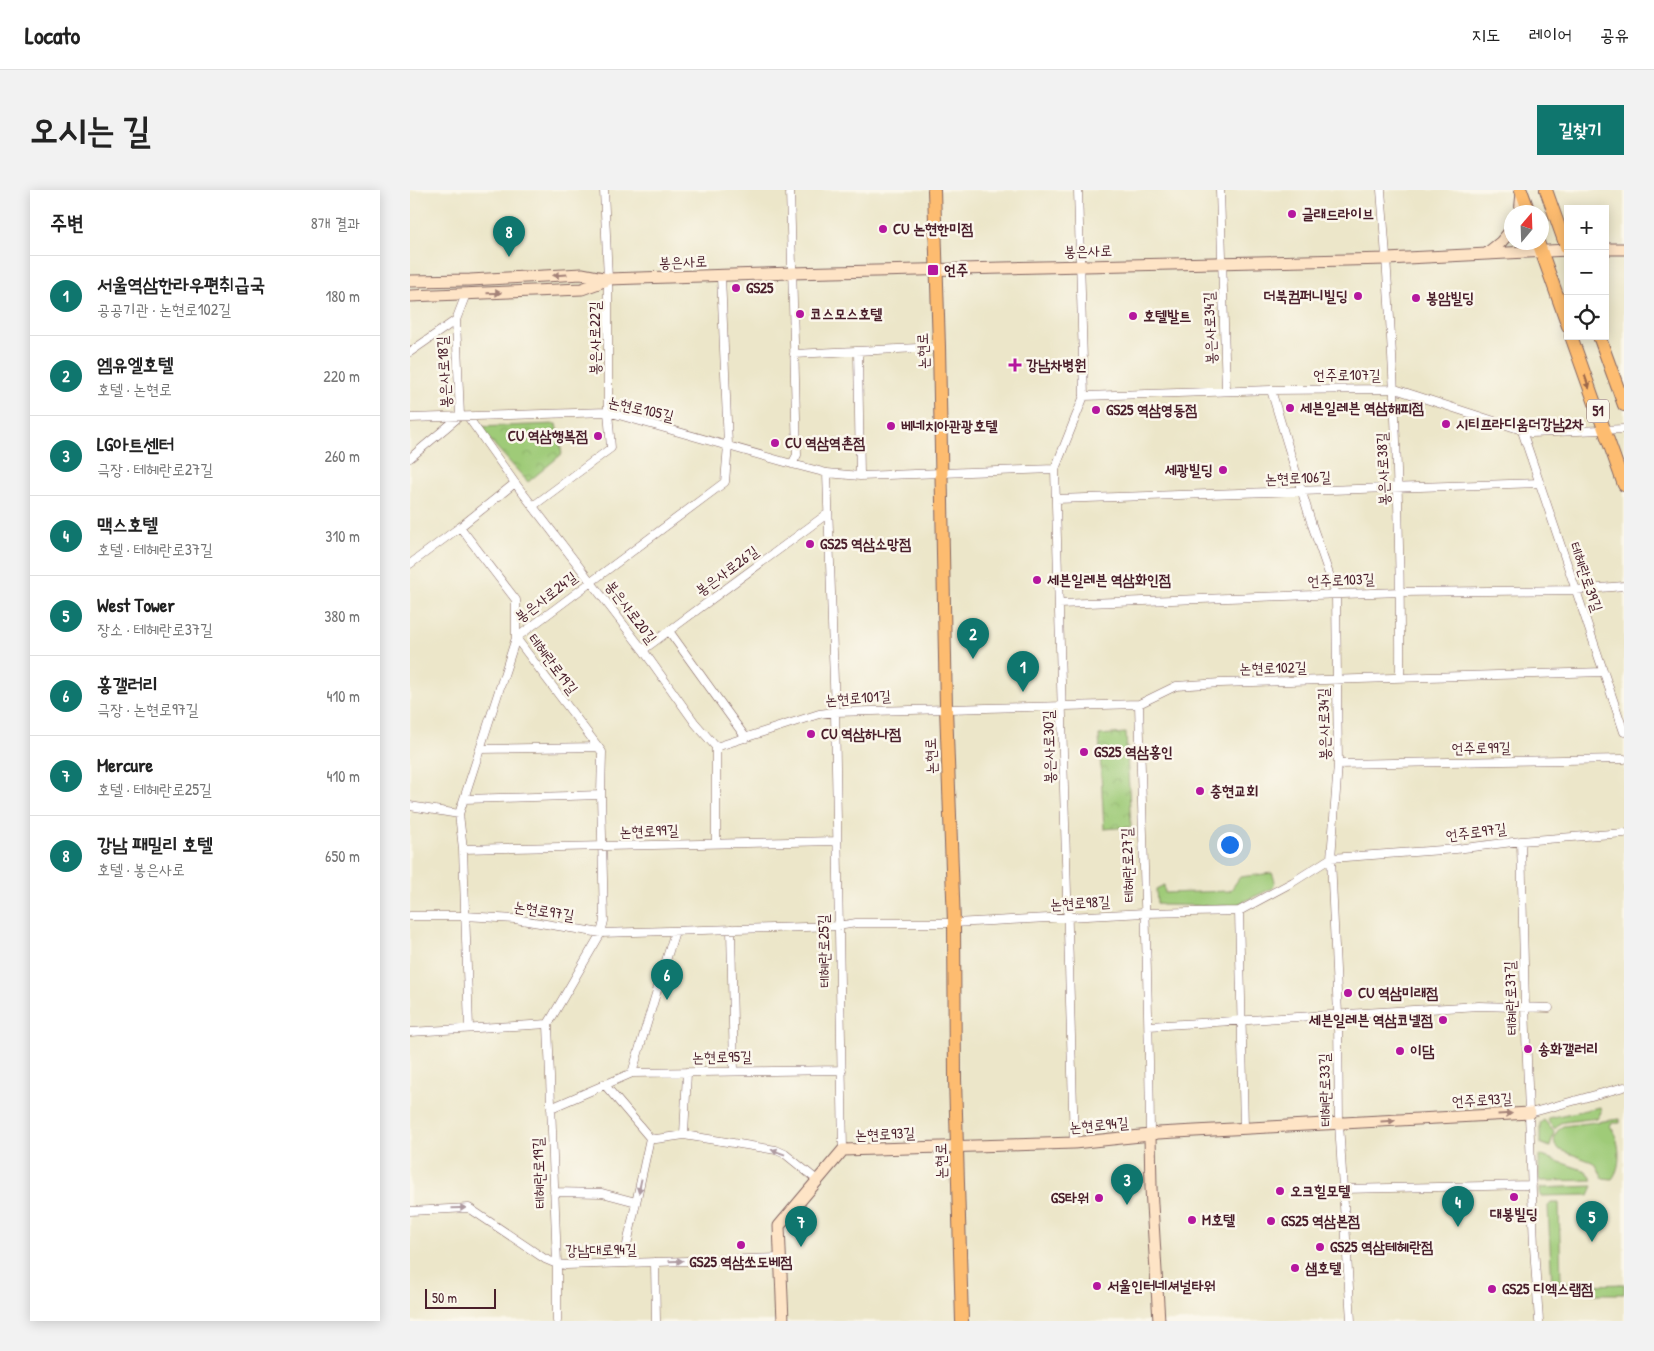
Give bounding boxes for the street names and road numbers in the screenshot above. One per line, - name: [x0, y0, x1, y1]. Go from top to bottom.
- street label: 봉은사로: [1064, 240, 1112, 261]
- street label: 봉은사로: [658, 250, 707, 273]
- street label: 봉은사로34길: [1198, 291, 1221, 365]
- street label: 봉은사로22길: [584, 301, 605, 375]
- street label: 논현로: [911, 333, 934, 369]
- street label: 봉은사로18길: [431, 335, 456, 409]
- street label: 언주로107길: [1313, 364, 1381, 385]
- street label: 논현로105길: [606, 391, 676, 426]
- road number: 51: [1587, 400, 1609, 422]
- street label: 봉은사로38길: [1371, 432, 1394, 506]
- street label: 논현로106길: [1264, 466, 1332, 489]
- street label: 테헤란로39길: [1565, 539, 1608, 615]
- street label: 봉은사로26길: [691, 541, 763, 601]
- street label: 봉은사로24길: [510, 566, 581, 627]
- street label: 언주로103길: [1307, 568, 1375, 591]
- street label: 봉은사로20길: [601, 576, 662, 648]
- street label: 테헤란로19길: [524, 629, 583, 698]
- street label: 논현로102길: [1239, 656, 1307, 679]
- street label: 논현로101길: [824, 685, 892, 710]
- street label: 봉은사로34길: [1312, 687, 1335, 761]
- street label: 봉은사로30길: [1037, 710, 1060, 784]
- street label: 언주로99길: [1451, 736, 1511, 759]
- street label: 논현로: [919, 738, 942, 774]
- street label: 언주로97길: [1444, 817, 1508, 846]
- street label: 논현로99길: [619, 819, 679, 842]
- street label: 테헤란로27길: [1116, 827, 1139, 903]
- street label: 논현로98길: [1049, 890, 1111, 915]
- street label: 논현로97길: [512, 895, 576, 926]
- street label: 테헤란로25길: [812, 914, 835, 988]
- street label: 테헤란로37길: [1499, 960, 1522, 1036]
- street label: 논현로95길: [692, 1045, 752, 1068]
- street label: 테헤란로33길: [1313, 1053, 1336, 1127]
- street label: 언주로93길: [1451, 1087, 1513, 1112]
- street label: 논현로94길: [1068, 1111, 1129, 1138]
- street label: 논현로93길: [854, 1122, 916, 1145]
- street label: 테헤란로19길: [527, 1137, 550, 1209]
- street label: 논현로: [930, 1143, 951, 1179]
- street label: 강남대로94길: [565, 1238, 637, 1261]

